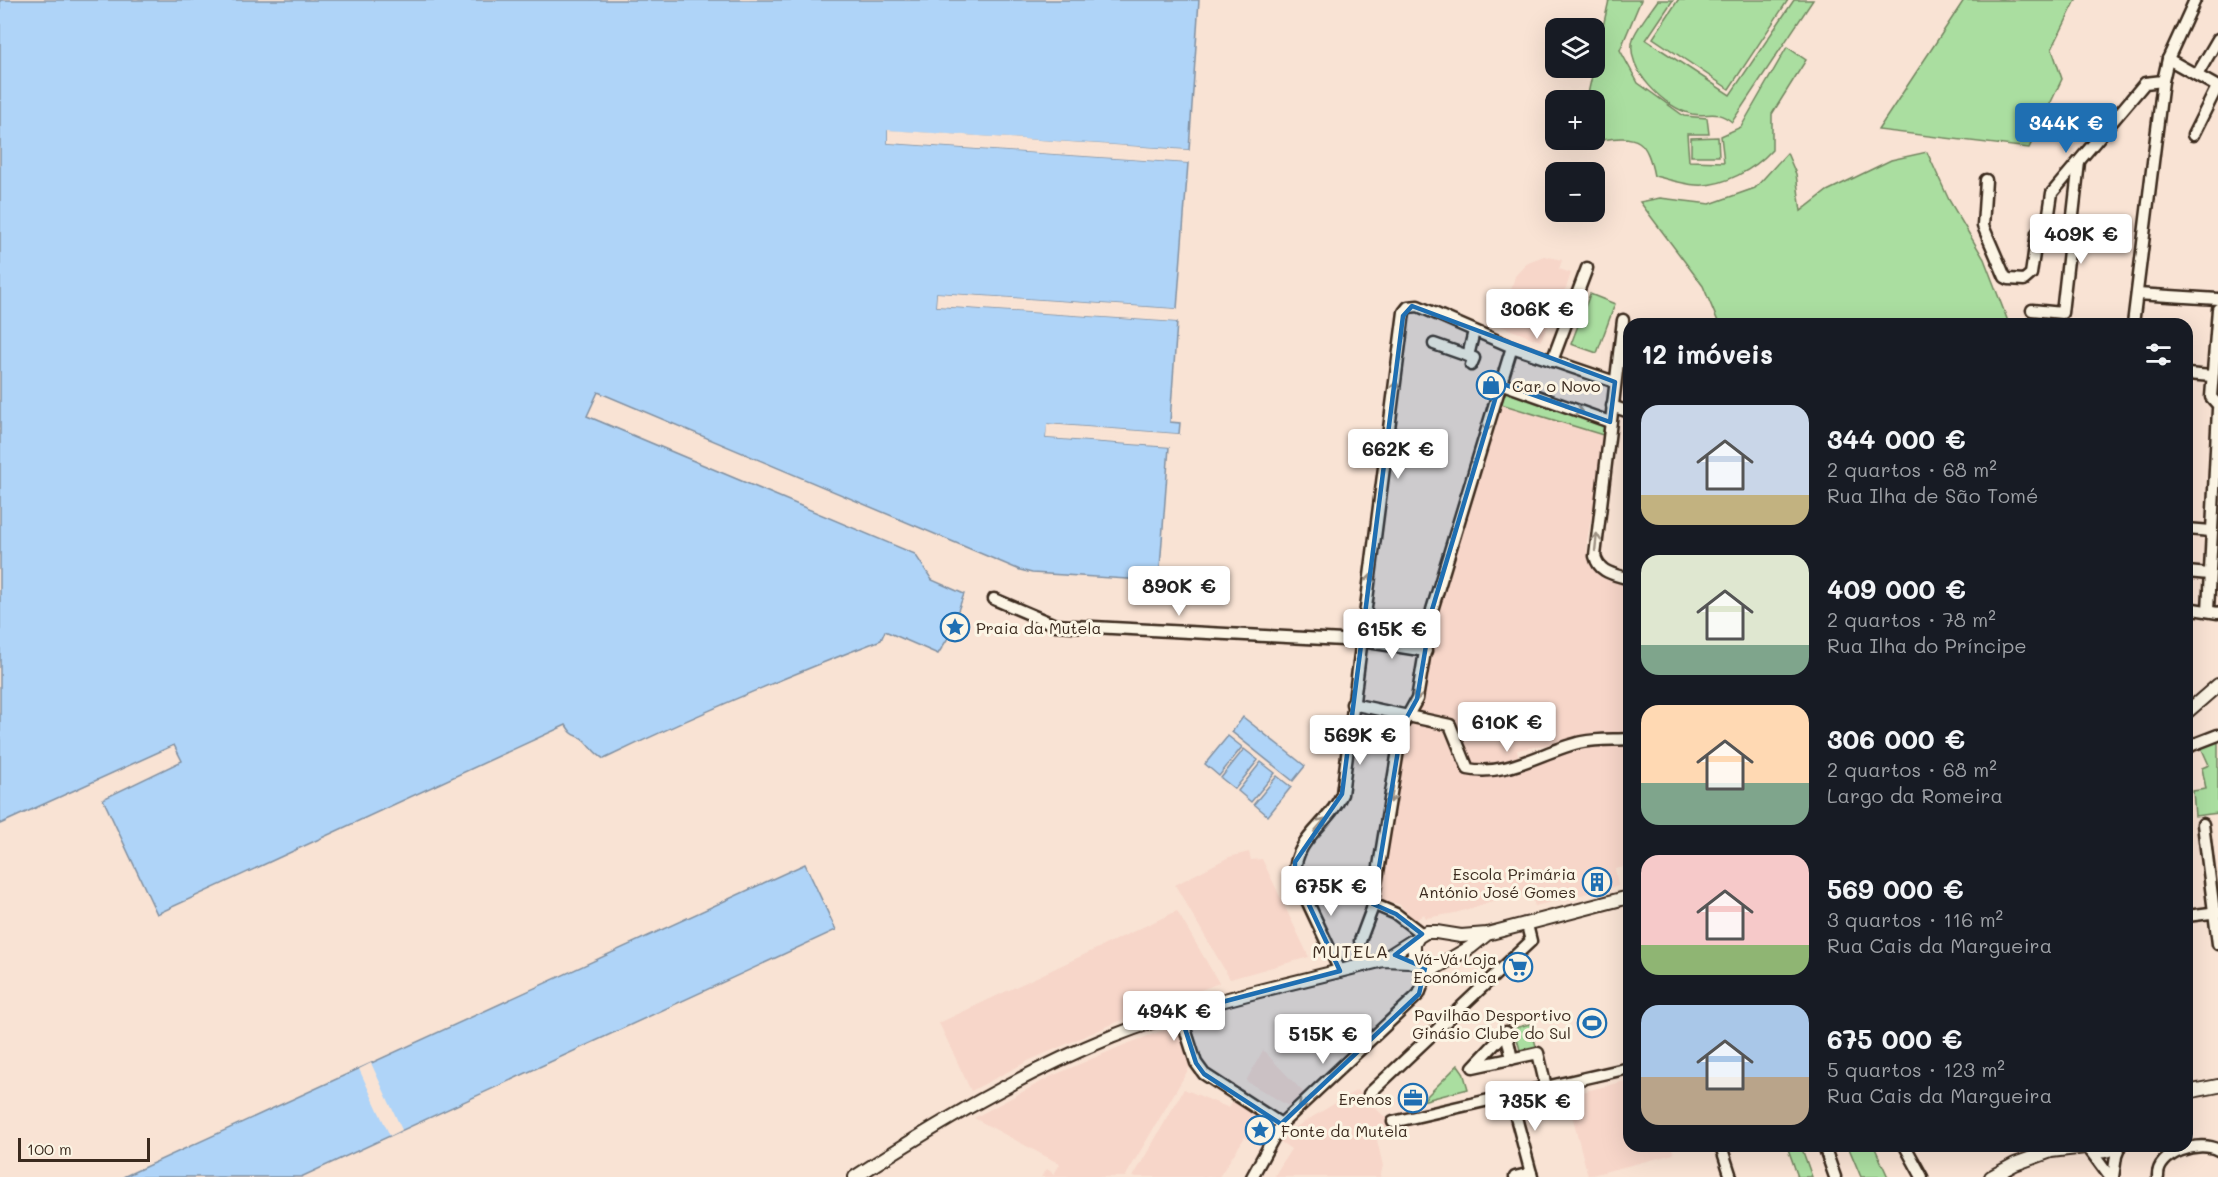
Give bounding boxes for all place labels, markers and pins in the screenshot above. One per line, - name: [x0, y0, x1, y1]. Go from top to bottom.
- pin: 344K €: [2017, 103, 2115, 154]
- pin: 409K €: [2032, 214, 2130, 265]
- pin: 306K €: [1488, 289, 1586, 340]
- shop icon: Car o Novo: [1475, 369, 1507, 401]
- place label: Car o Novo: [1512, 375, 1600, 396]
- pin: 662K €: [1349, 429, 1447, 480]
- pin: 890K €: [1130, 566, 1228, 617]
- pin: 615K €: [1343, 609, 1441, 660]
- place icon: Praia da Mutela: [939, 611, 971, 643]
- place label: Praia da Mutela: [976, 617, 1101, 638]
- pin: 610K €: [1458, 702, 1556, 753]
- pin: 569K €: [1311, 715, 1409, 766]
- place label: Escola Primária António José Gomes: [1418, 863, 1576, 902]
- pin: 675K €: [1282, 866, 1380, 917]
- building icon: Escola Primária António José Gomes: [1581, 866, 1613, 898]
- place label: Vá-Vá Loja Económica: [1414, 948, 1497, 987]
- supermarket icon: Vá-Vá Loja Económica: [1502, 951, 1534, 983]
- pin: 494K €: [1125, 991, 1223, 1042]
- place label: Pavilhão Desportivo Ginásio Clube do Sul: [1412, 1004, 1571, 1043]
- sports icon: Pavilhão Desportivo Ginásio Clube do Sul: [1576, 1007, 1608, 1039]
- pin: 515K €: [1274, 1014, 1372, 1065]
- pin: 735K €: [1486, 1081, 1584, 1132]
- office icon: Erenos: [1397, 1082, 1429, 1114]
- place label: Erenos: [1339, 1088, 1392, 1109]
- place icon: Fonte da Mutela: [1244, 1114, 1276, 1146]
- place label: Fonte da Mutela: [1281, 1120, 1408, 1141]

